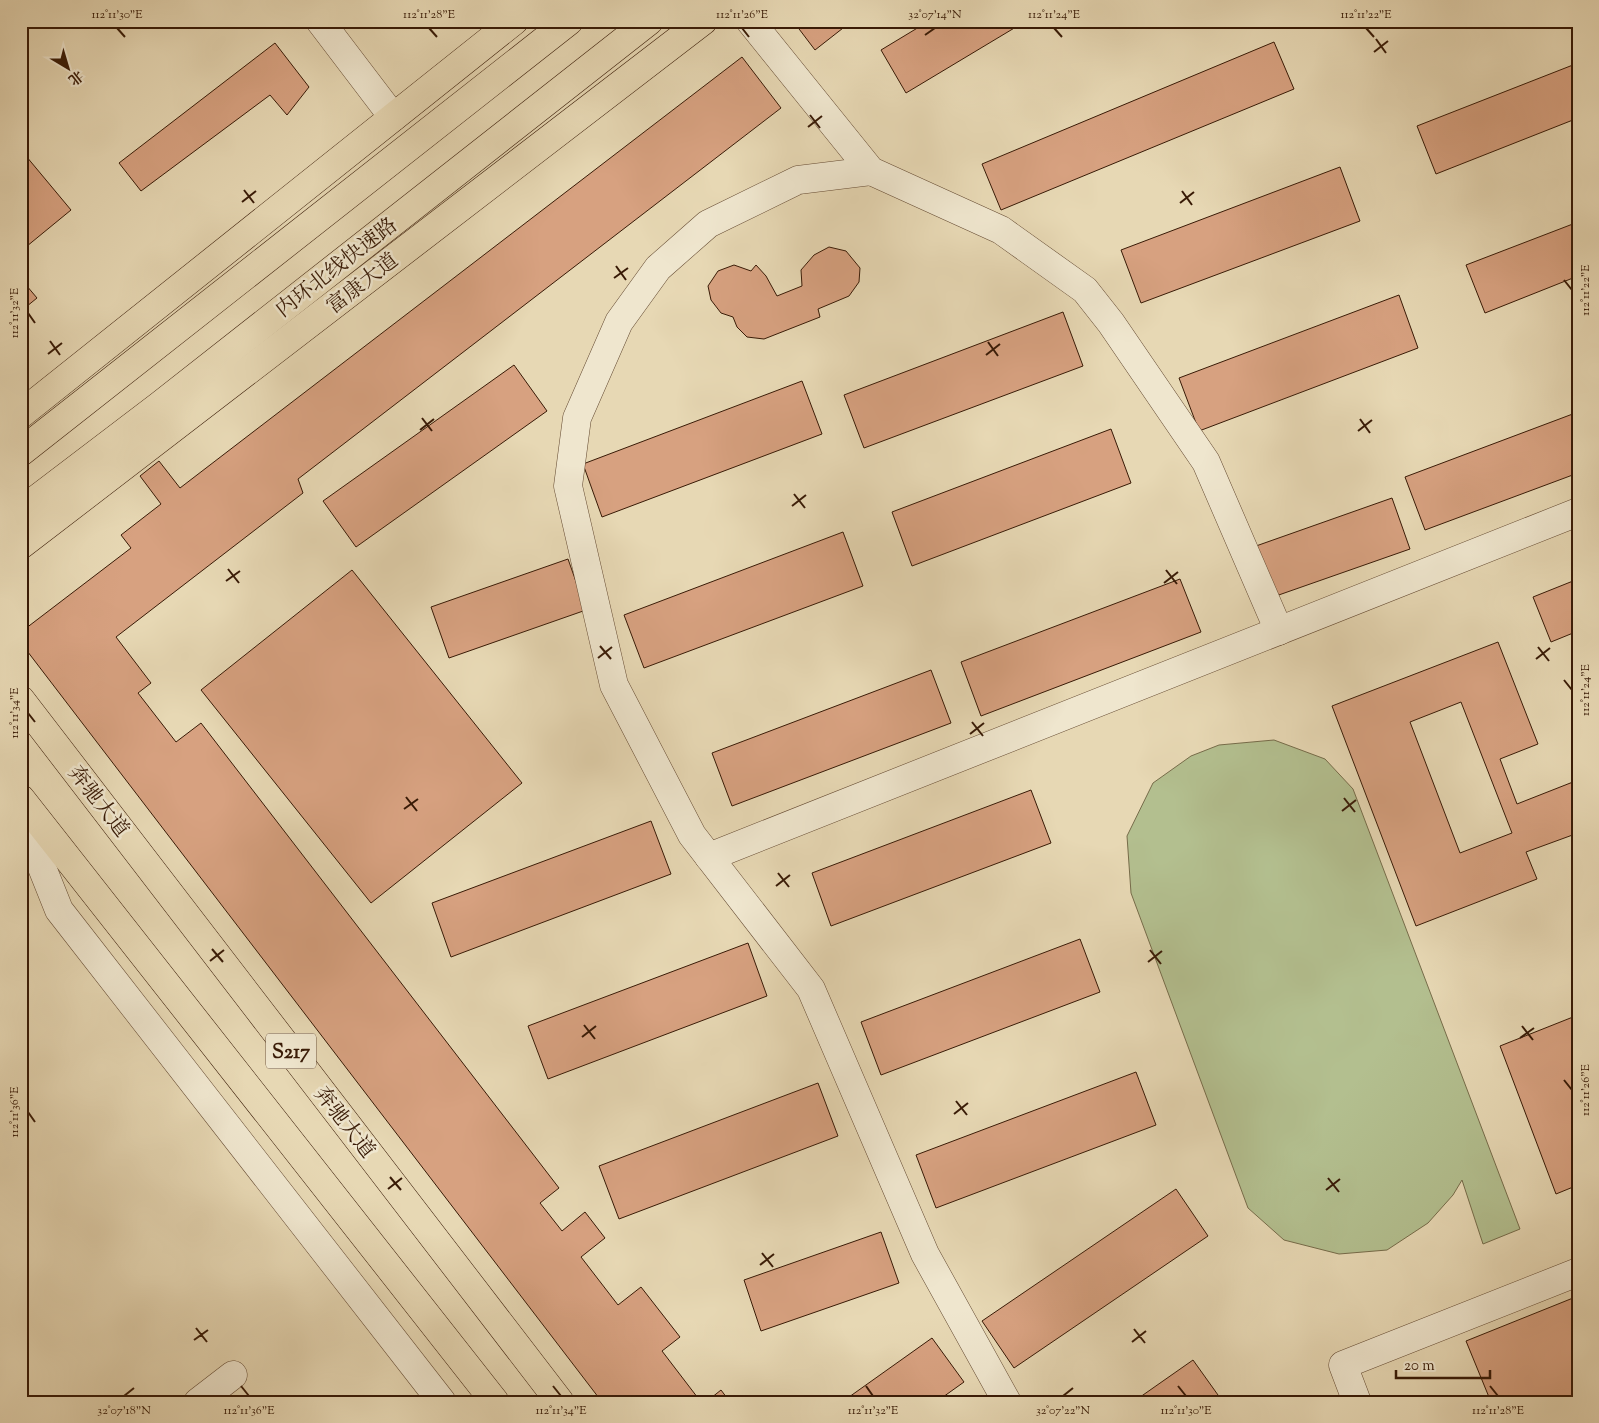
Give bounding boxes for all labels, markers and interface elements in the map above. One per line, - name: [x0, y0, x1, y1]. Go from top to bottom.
- text: 112°11'30"E: [91, 6, 143, 24]
- text: 112°11'28"E: [403, 6, 456, 24]
- text: 112°11'26"E: [716, 6, 769, 24]
- text: 32°07'14"N: [908, 6, 962, 24]
- text: 112°11'24"E: [1028, 6, 1081, 24]
- text: 112°11'22"E: [1340, 6, 1392, 24]
- north arrow: [42, 42, 92, 92]
- text: 北: [63, 64, 86, 89]
- street label: 内环北线快速路: [270, 212, 404, 326]
- street label: 富康大道: [321, 247, 406, 322]
- text: 112°11'22"E: [1577, 264, 1595, 316]
- text: 112°11'32"E: [6, 287, 24, 338]
- text: 112°11'24"E: [1577, 663, 1595, 716]
- text: 112°11'34"E: [6, 687, 24, 739]
- street label: 奔驰大道: [60, 760, 135, 845]
- road number: S217: [266, 1034, 316, 1068]
- text: 112°11'26"E: [1577, 1063, 1595, 1116]
- street label: 奔驰大道: [306, 1081, 381, 1166]
- text: 112°11'36"E: [6, 1086, 24, 1138]
- scale bar: [1396, 1348, 1490, 1380]
- text: 20 m: [1404, 1356, 1435, 1377]
- text: 32°07'18"N: [97, 1402, 151, 1420]
- text: 112°11'36"E: [223, 1402, 275, 1420]
- text: 112°11'34"E: [535, 1402, 587, 1420]
- text: 112°11'32"E: [848, 1402, 899, 1420]
- text: 32°07'22"N: [1036, 1402, 1091, 1420]
- text: 112°11'30"E: [1160, 1402, 1212, 1420]
- text: 112°11'28"E: [1472, 1402, 1525, 1420]

